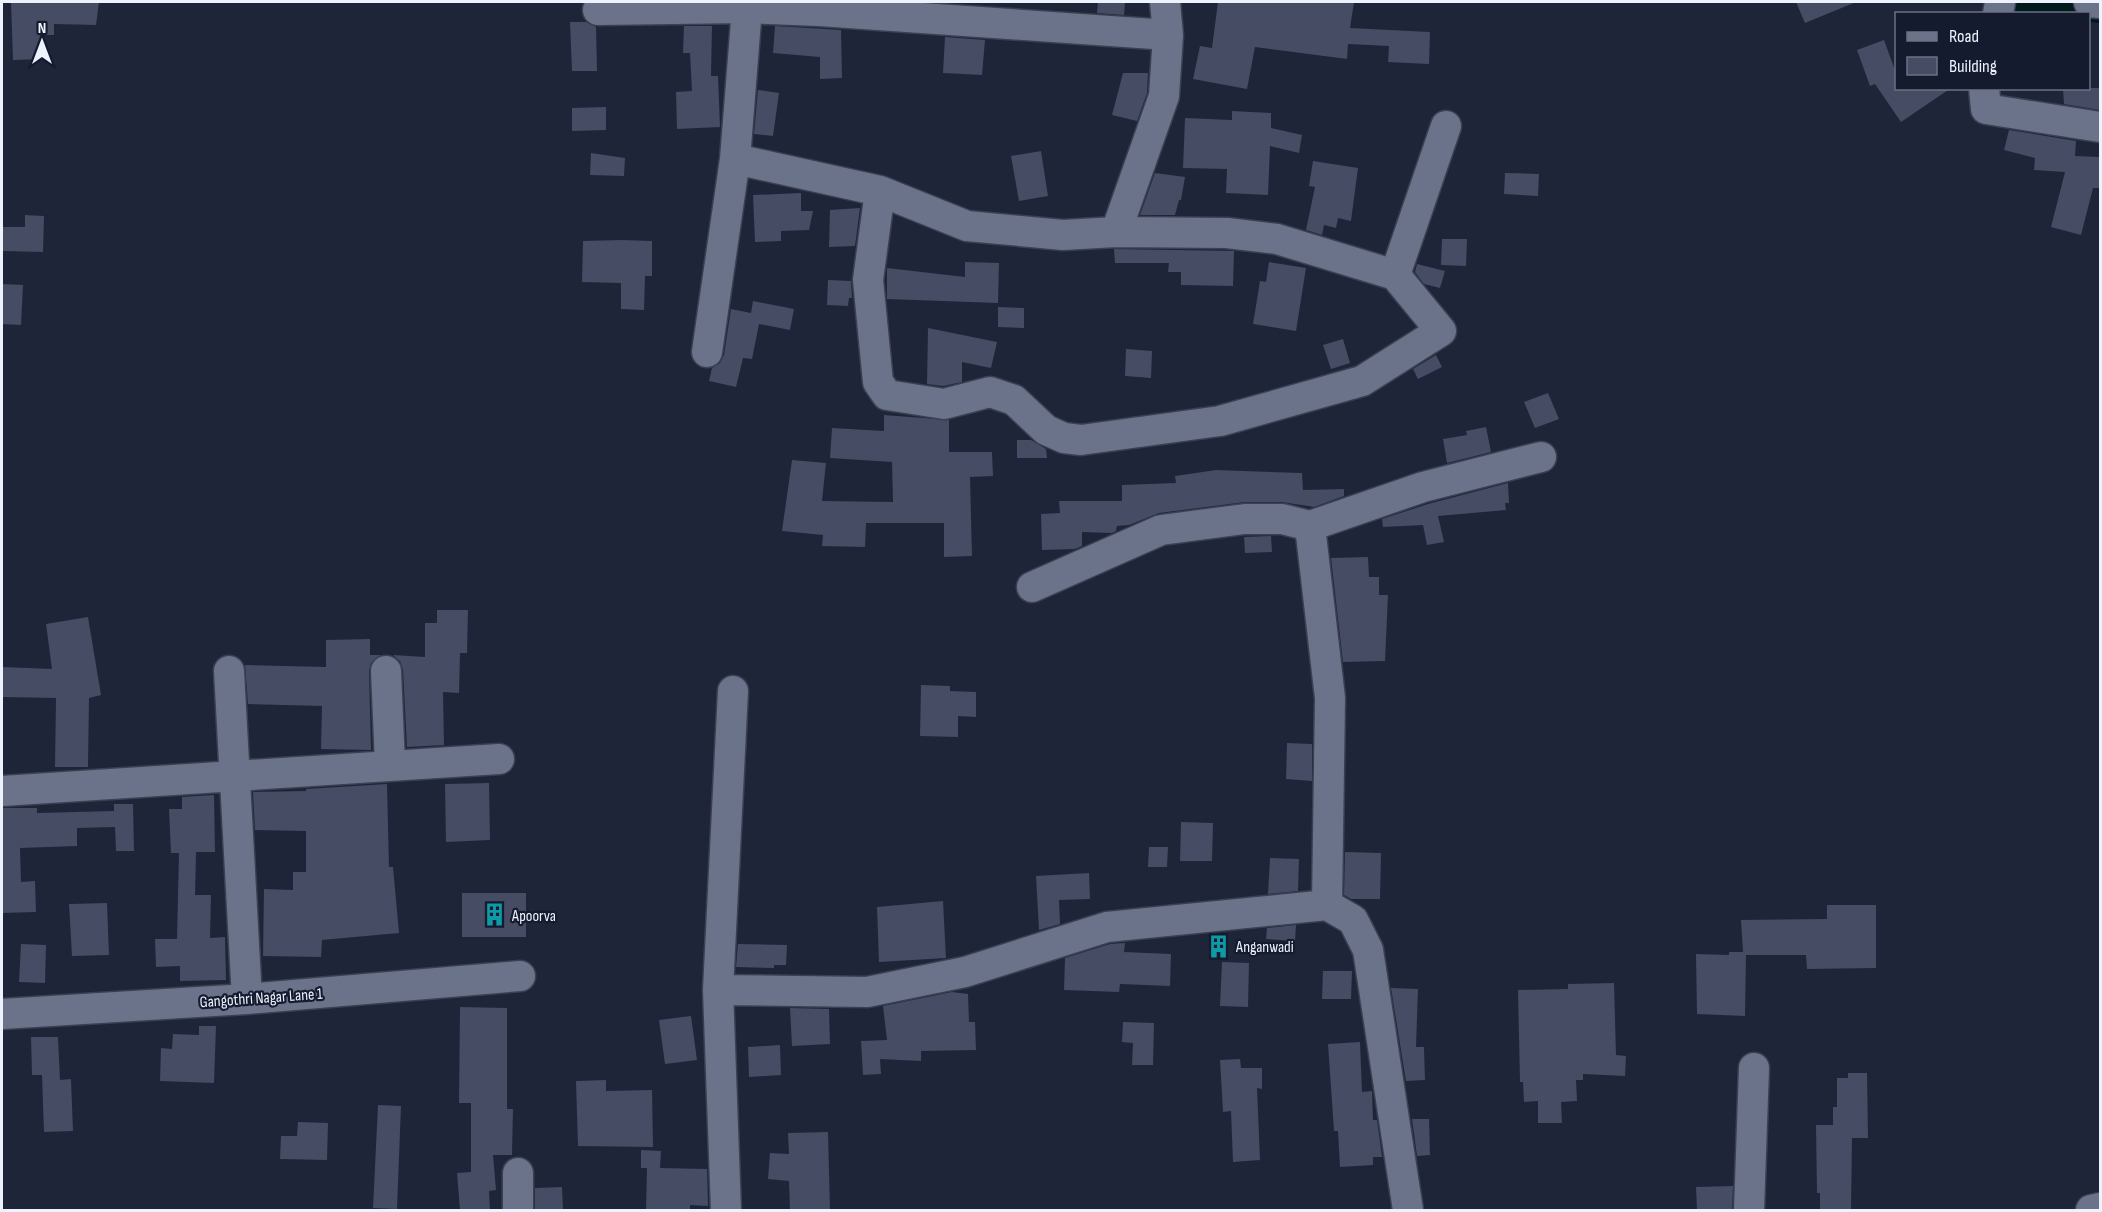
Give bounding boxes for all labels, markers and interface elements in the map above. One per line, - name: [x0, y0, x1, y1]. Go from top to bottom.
- north arrow: [12, 12, 72, 72]
- legend: [1895, 12, 2090, 90]
- text: N: [38, 19, 46, 38]
- text: Road: [1949, 26, 1979, 47]
- text: Building: [1949, 56, 1997, 77]
- building icon: Apoorva: [481, 902, 507, 928]
- place label: Apoorva: [511, 907, 556, 926]
- building icon: Anganwadi: [1205, 933, 1231, 959]
- place label: Anganwadi: [1235, 938, 1294, 957]
- street label: Gangothri Nagar Lane 1: [199, 985, 324, 1012]

